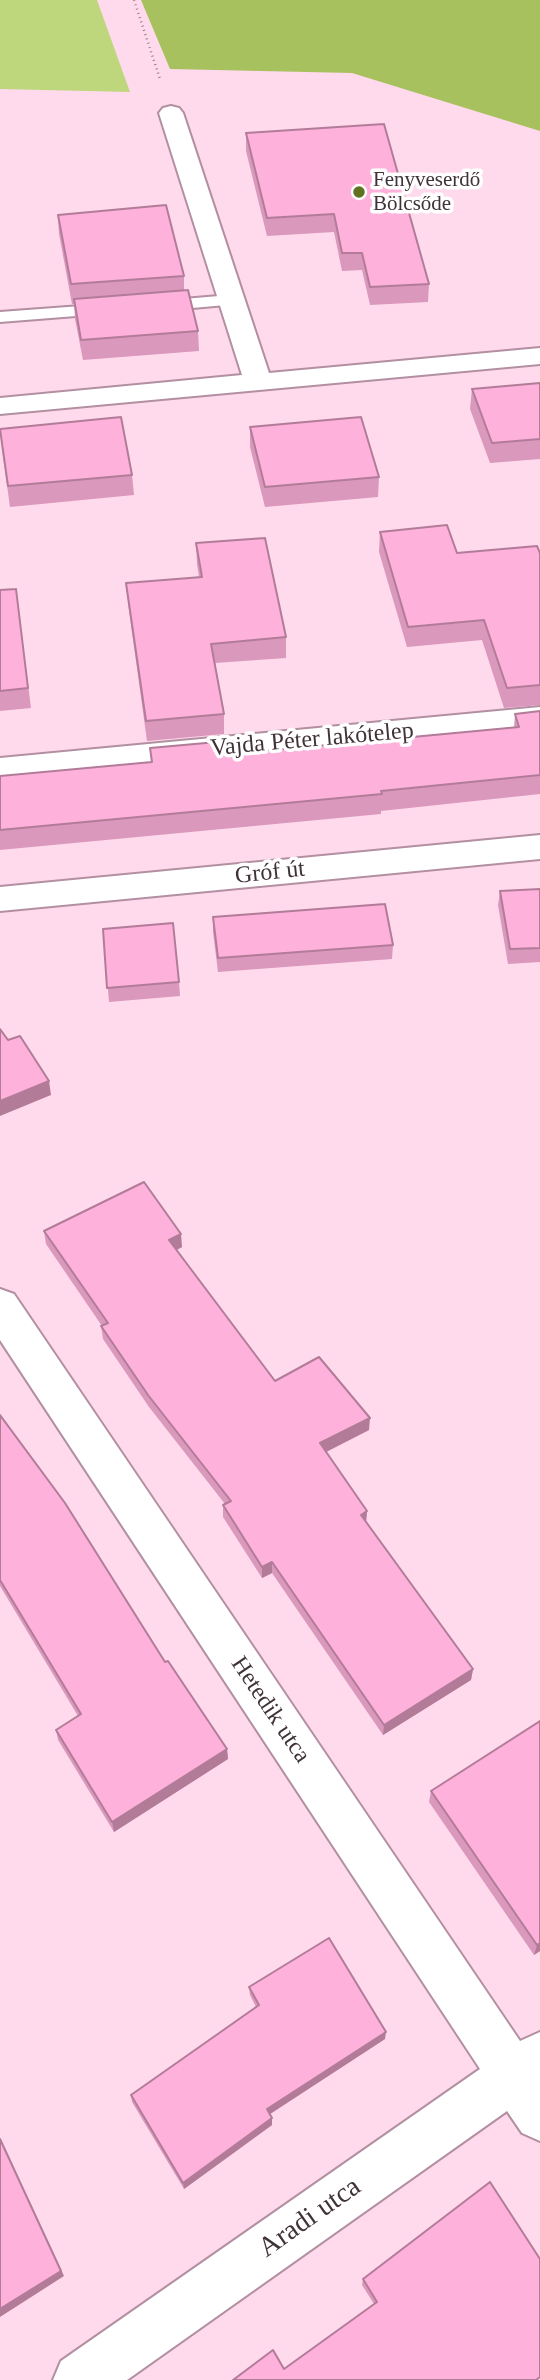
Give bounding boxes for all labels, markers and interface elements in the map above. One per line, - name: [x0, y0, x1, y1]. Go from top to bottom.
- place label: Fenyveserdő Bölcsőde: [373, 167, 480, 217]
- marker: Fenyveserdő Bölcsőde: [351, 184, 367, 200]
- street label: Vajda Péter lakótelep: [209, 717, 415, 763]
- street label: Gróf út: [234, 855, 306, 891]
- street label: Hetedik utca: [224, 1651, 316, 1769]
- street label: Aradi utca: [252, 2171, 368, 2265]

